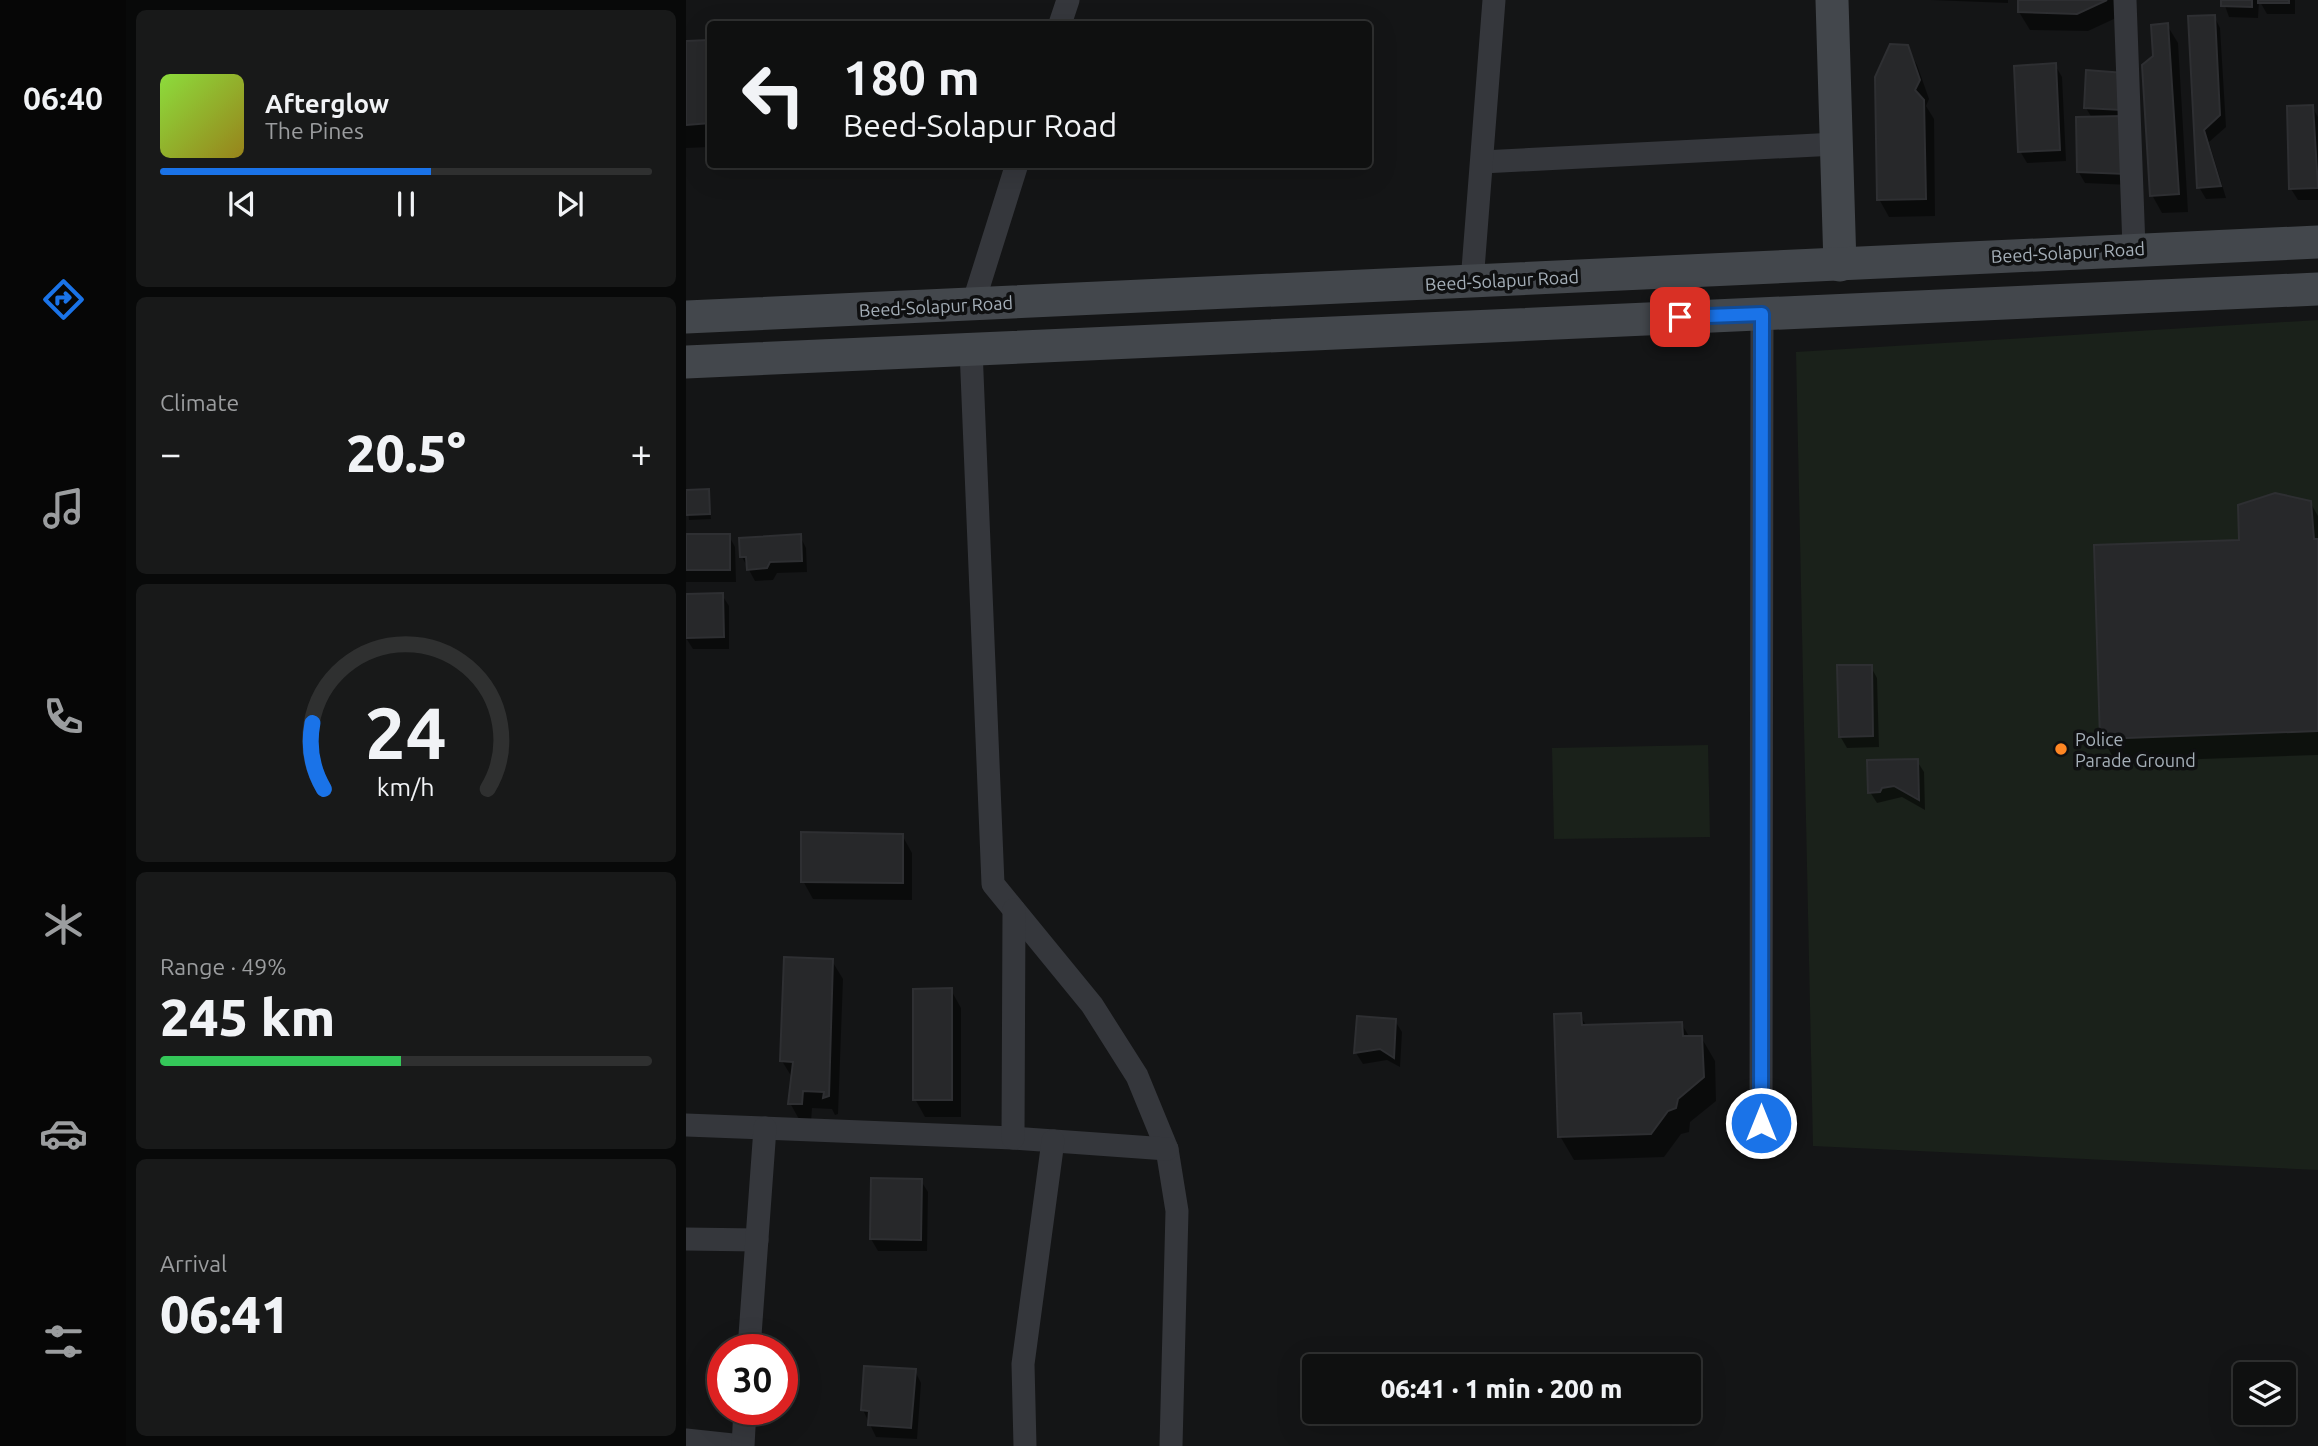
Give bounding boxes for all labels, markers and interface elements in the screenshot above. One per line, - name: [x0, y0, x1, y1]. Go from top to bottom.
- icon: left: [728, 49, 819, 140]
- text: 180 m: [843, 49, 980, 104]
- text: 06:40: [23, 80, 103, 116]
- text: Afterglow: [265, 89, 389, 118]
- text: Beed-Solapur Road: [843, 107, 1117, 143]
- text: The Pines: [265, 118, 364, 143]
- icon: previous: [223, 185, 261, 223]
- icon: pause: [387, 185, 425, 223]
- icon: next: [551, 185, 589, 223]
- street label: Beed-Solapur Road: [1990, 238, 2146, 266]
- street label: Beed-Solapur Road: [1424, 266, 1580, 294]
- icon: directions: [39, 275, 88, 324]
- pin: [1650, 287, 1710, 347]
- street label: Beed-Solapur Road: [858, 292, 1014, 320]
- icon: arrive: [1661, 298, 1699, 336]
- text: Climate: [160, 390, 239, 415]
- text: 20.5°: [346, 424, 466, 482]
- text: −: [160, 432, 181, 474]
- text: +: [631, 432, 652, 474]
- icon: music: [39, 484, 88, 533]
- text: 24: [365, 691, 447, 773]
- icon: phone: [39, 692, 88, 741]
- place label: Police Parade Ground: [2075, 729, 2196, 770]
- marker: Police Parade Ground: [2053, 741, 2069, 757]
- text: km/h: [377, 773, 435, 801]
- icon: climate: [39, 900, 88, 949]
- text: Range · 49%: [160, 954, 287, 979]
- text: 245 km: [160, 988, 335, 1046]
- position arrow: [1724, 1086, 1798, 1160]
- icon: car: [39, 1109, 88, 1158]
- text: Arrival: [160, 1251, 227, 1276]
- text: 06:41: [160, 1285, 290, 1343]
- icon: filters: [39, 1317, 88, 1366]
- speed limit sign: 30: [707, 1334, 798, 1425]
- map controls: [2233, 1362, 2296, 1425]
- button: layers: [2233, 1362, 2296, 1425]
- text: 06:41 · 1 min · 200 m: [1381, 1374, 1622, 1403]

